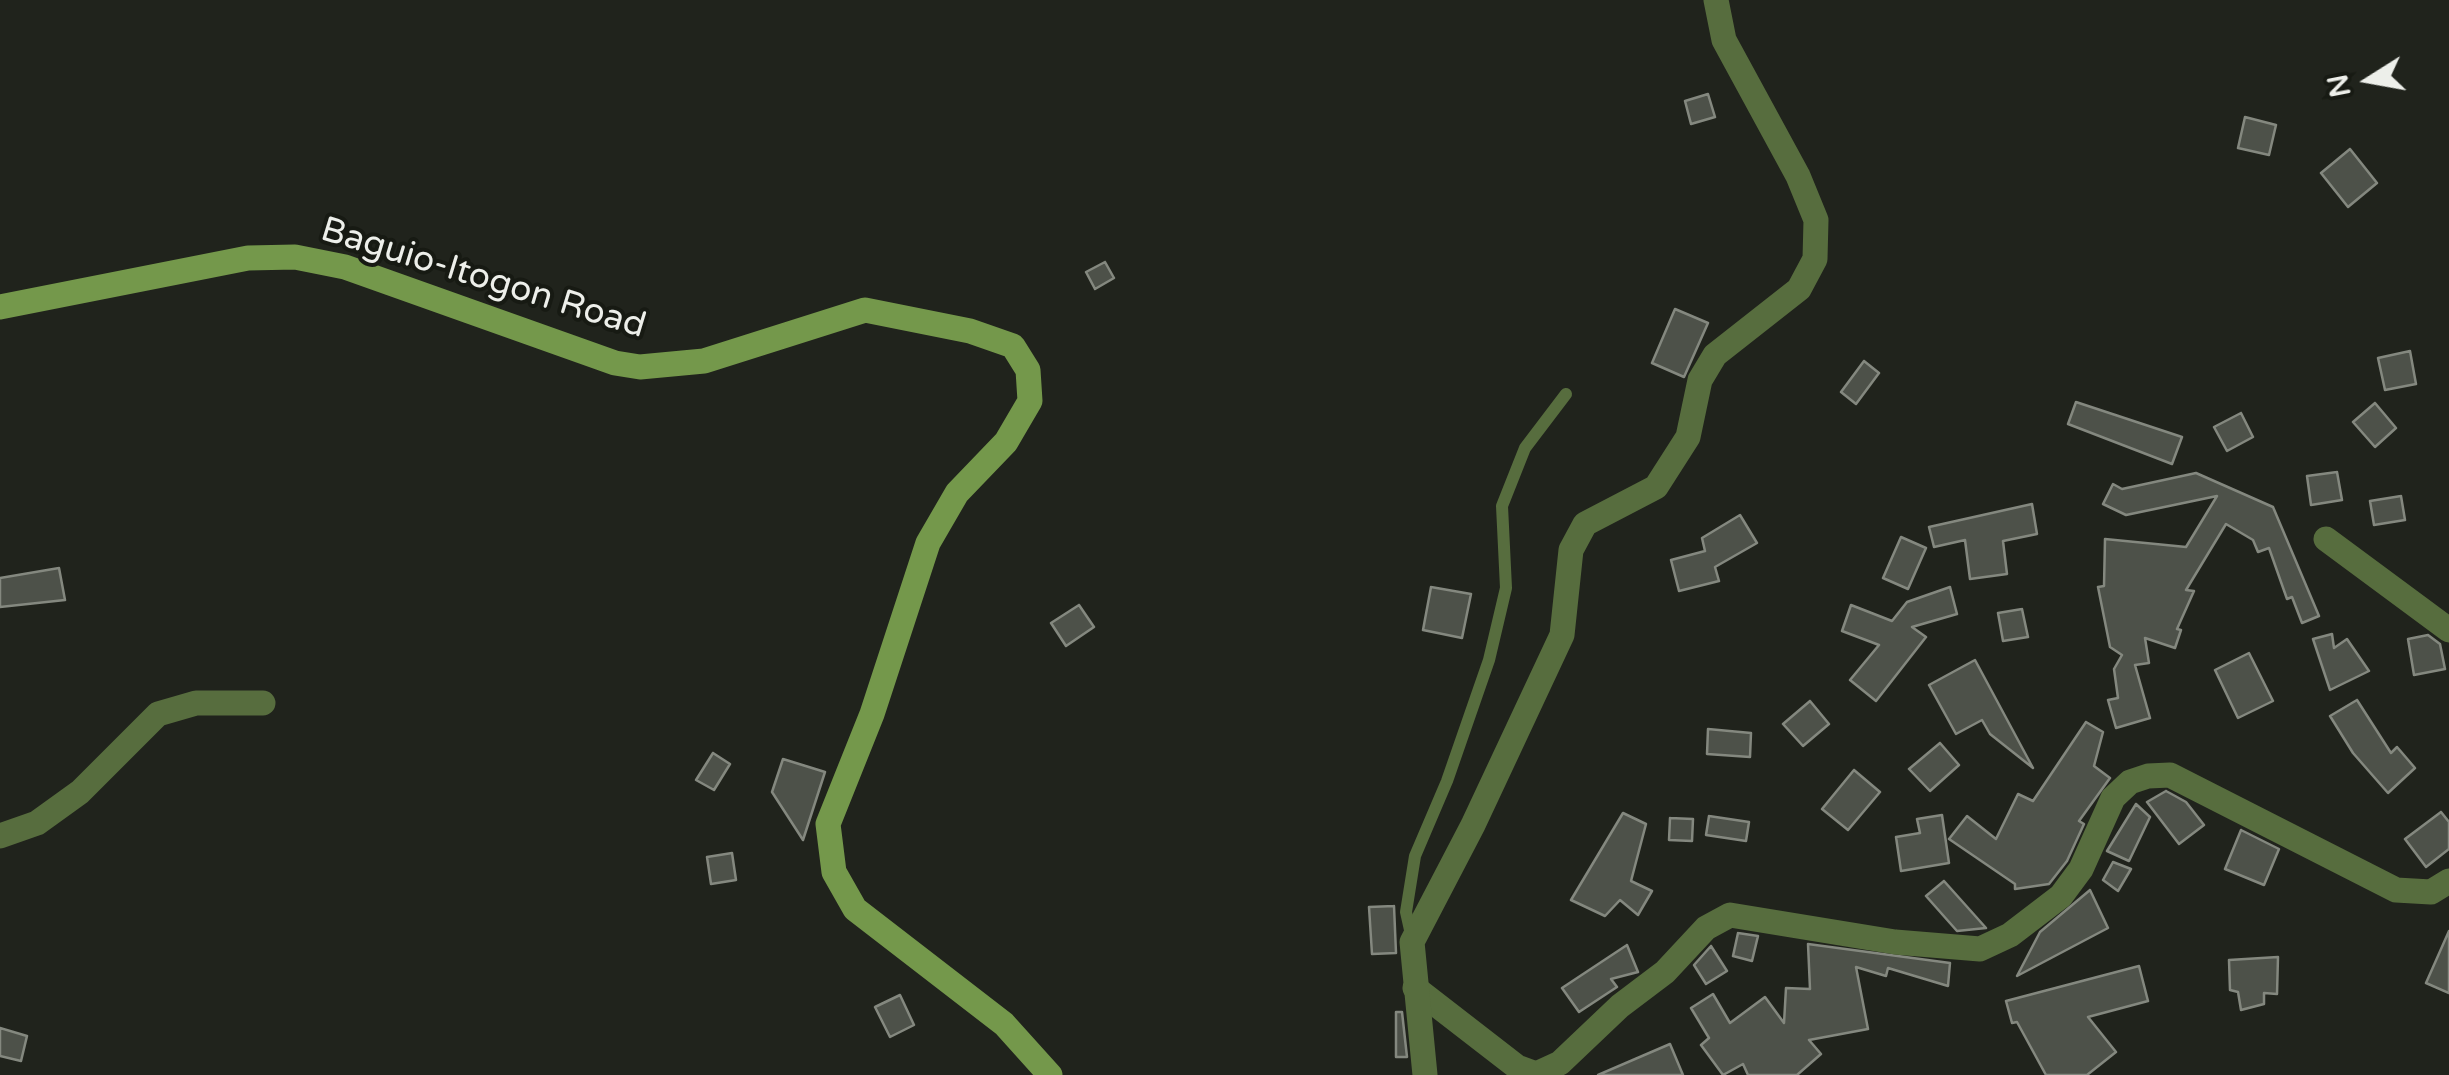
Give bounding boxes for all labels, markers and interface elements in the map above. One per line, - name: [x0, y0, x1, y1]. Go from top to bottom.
- north arrow: [2319, 30, 2419, 130]
- text: N: [2321, 71, 2358, 100]
- street label: Baguio-Itogon Road: [316, 210, 650, 348]

